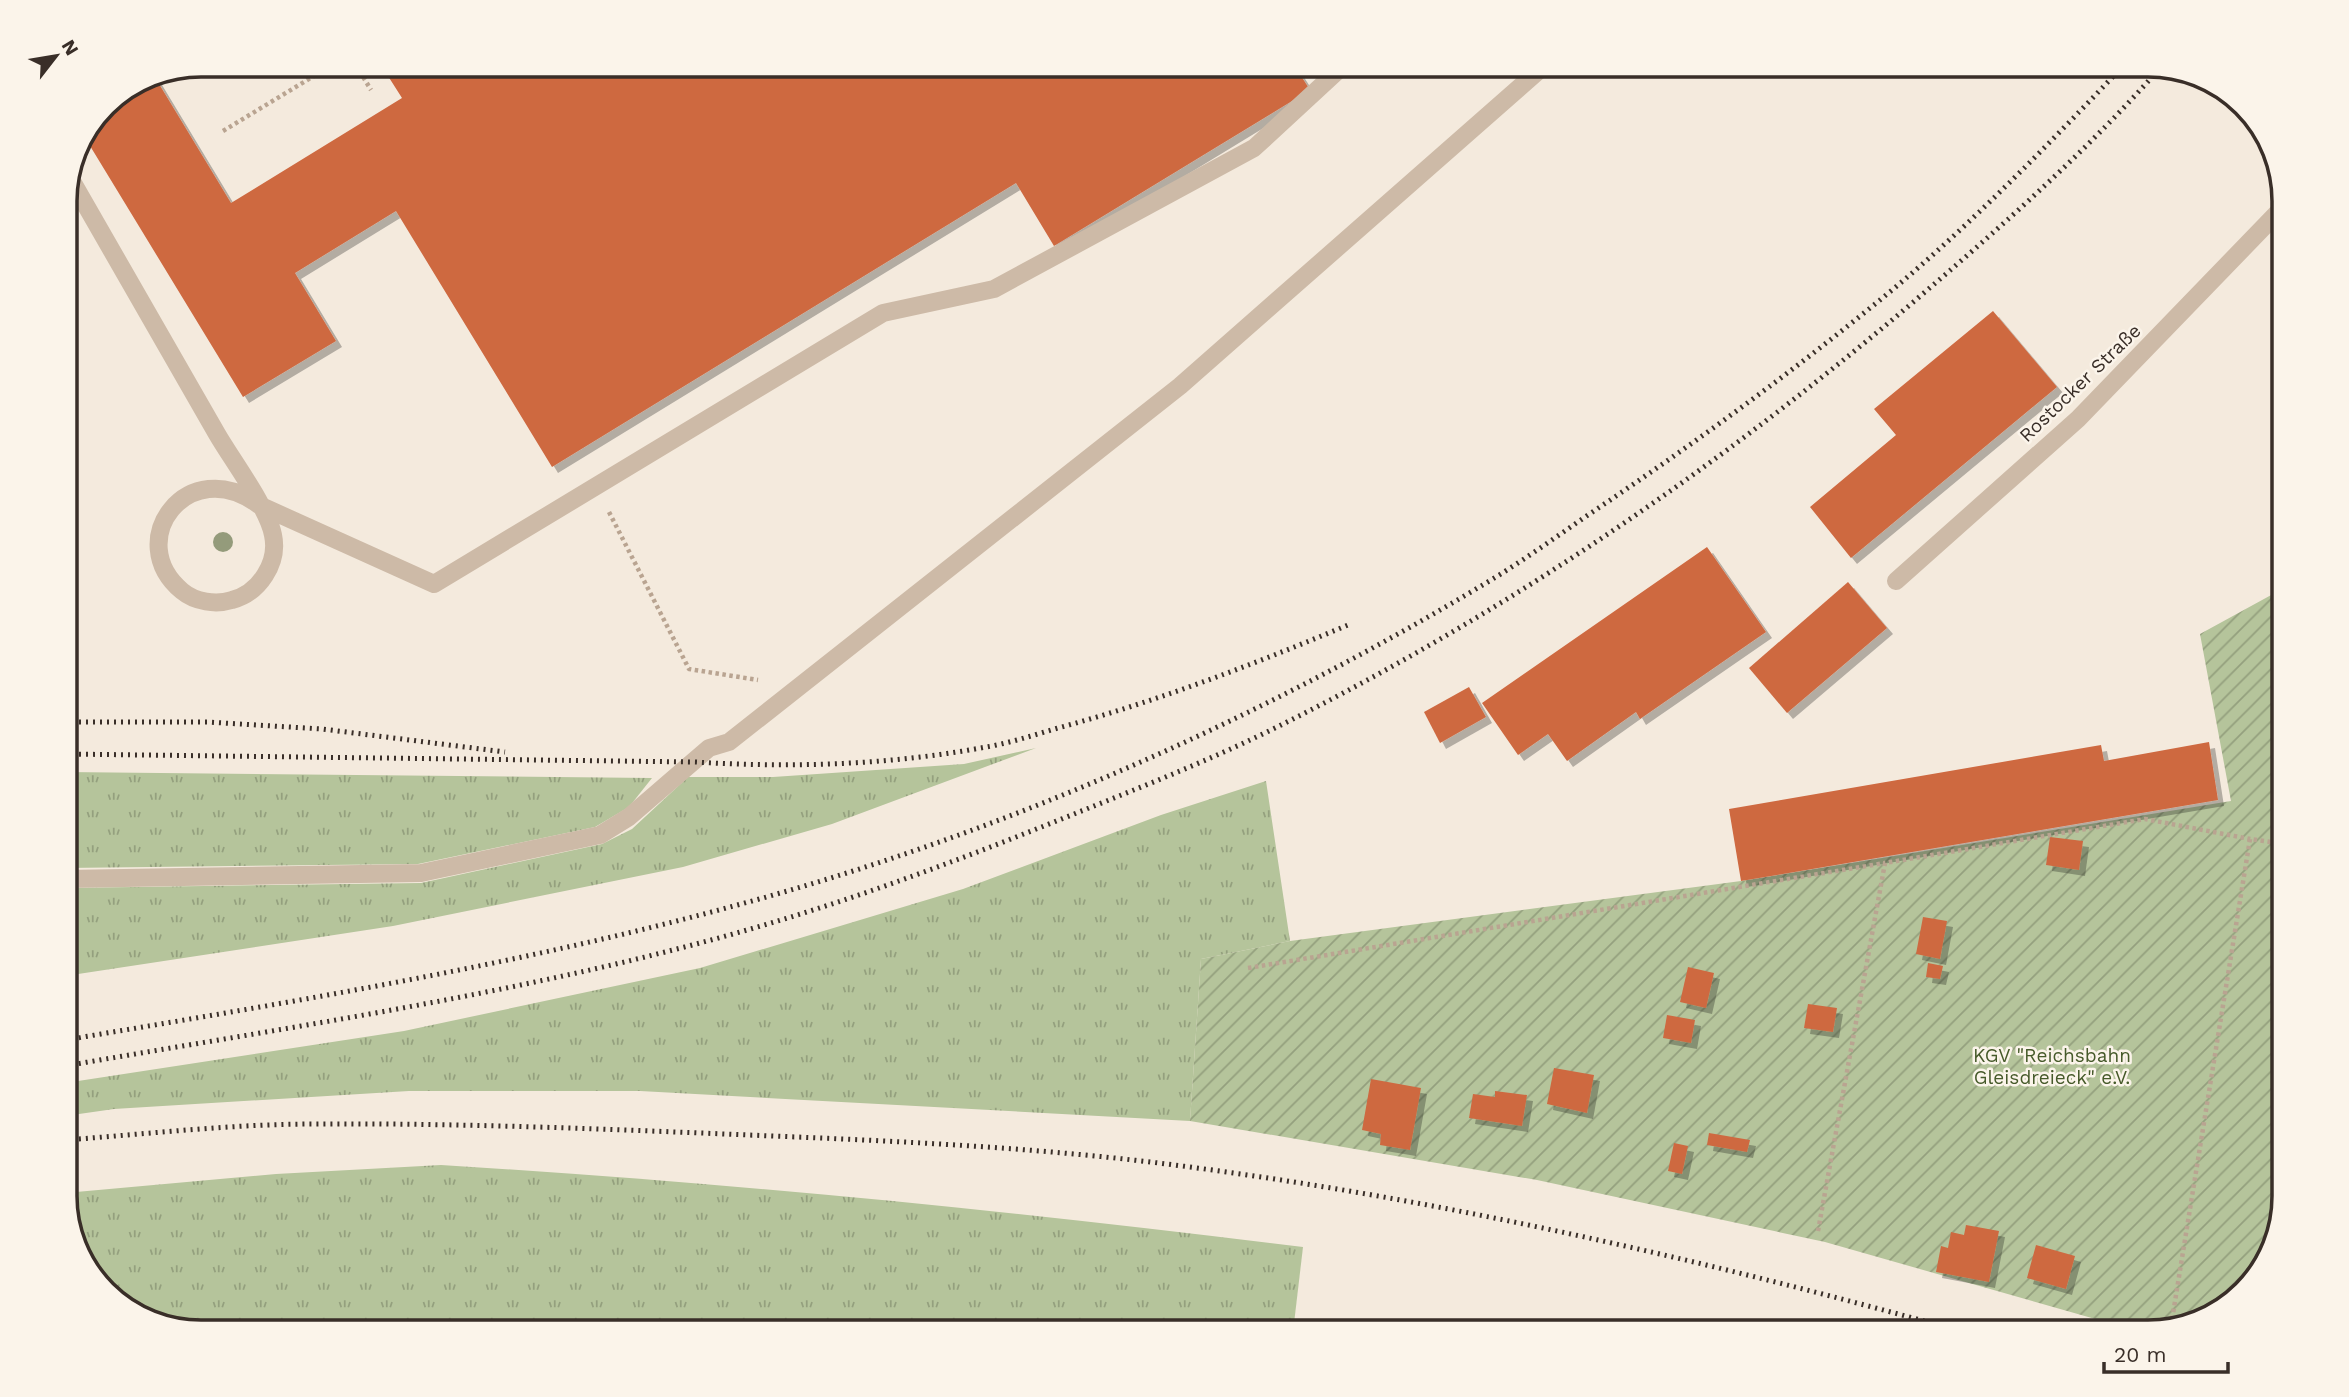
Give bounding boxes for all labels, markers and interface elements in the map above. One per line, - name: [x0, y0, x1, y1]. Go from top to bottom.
- north arrow: [21, 21, 91, 91]
- text: N: [57, 36, 84, 59]
- street label: Rostocker Straße: [2014, 319, 2146, 447]
- park label: KGV "Reichsbahn Gleisdreieck" e.V.: [1973, 1044, 2131, 1089]
- scale bar: [2104, 1330, 2228, 1374]
- text: 20 m: [2114, 1342, 2166, 1367]

